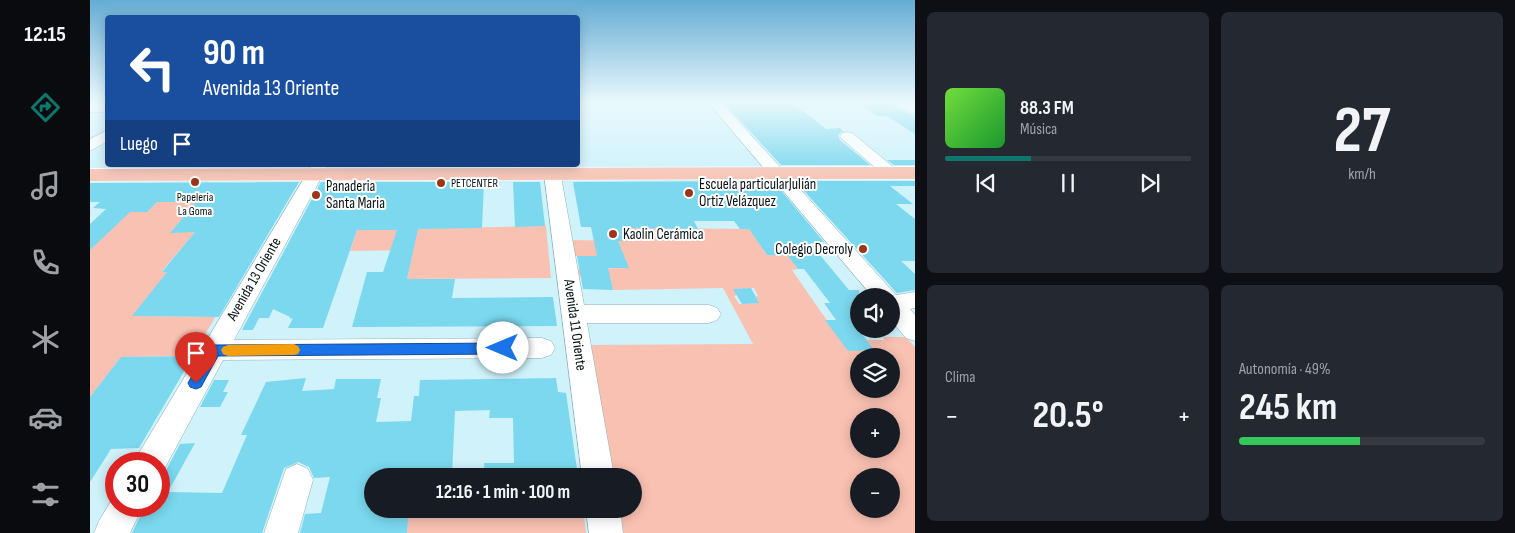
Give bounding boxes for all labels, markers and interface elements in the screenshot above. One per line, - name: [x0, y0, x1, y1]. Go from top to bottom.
- text: 12:15: [24, 21, 66, 48]
- text: 90 m: [203, 32, 265, 75]
- icon: left: [120, 35, 185, 100]
- text: Avenida 13 Oriente: [203, 75, 339, 102]
- icon: directions: [28, 90, 63, 125]
- text: 27: [1334, 93, 1390, 171]
- text: 88.3 FM: [1020, 97, 1074, 120]
- text: Música: [1020, 120, 1057, 139]
- icon: arrive: [168, 130, 196, 158]
- text: Luego: [120, 133, 158, 156]
- text: km/h: [1348, 165, 1376, 184]
- icon: music: [28, 168, 63, 203]
- icon: previous: [972, 169, 1000, 197]
- icon: pause: [1054, 169, 1082, 197]
- icon: next: [1136, 169, 1164, 197]
- place label: Escuela particularJulián Ortiz Velázquez: [699, 175, 816, 211]
- marker: Papeleria La Goma: [189, 176, 201, 188]
- place label: PETCENTER: [451, 176, 498, 191]
- place label: Panaderia Santa Maria: [326, 177, 385, 213]
- marker: PETCENTER: [435, 177, 447, 189]
- marker: Escuela particularJulián Ortiz Velázquez: [683, 187, 695, 199]
- marker: Panaderia Santa Maria: [310, 189, 322, 201]
- place label: Papeleria La Goma: [177, 190, 214, 219]
- place label: Kaolin Cerámica: [623, 225, 704, 244]
- marker: Kaolin Cerámica: [607, 228, 619, 240]
- street label: Avenida 13 Oriente: [222, 234, 285, 325]
- place label: Colegio Decroly: [775, 240, 853, 259]
- marker: Colegio Decroly: [857, 243, 869, 255]
- icon: phone: [28, 245, 63, 280]
- street label: Avenida 11 Oriente: [559, 277, 591, 372]
- map controls: [850, 288, 900, 518]
- button: sound: [850, 288, 900, 338]
- position arrow: [476, 321, 528, 373]
- icon: climate: [28, 322, 63, 357]
- pin: [175, 332, 217, 383]
- icon: arrive: [182, 339, 210, 367]
- button: layers: [850, 348, 900, 398]
- text: Autonomía · 49%: [1239, 360, 1331, 379]
- text: Clima: [945, 368, 975, 387]
- text: 245 km: [1239, 385, 1337, 430]
- text: 20.5°: [1032, 393, 1104, 438]
- icon: car: [28, 400, 63, 435]
- text: −: [945, 400, 959, 433]
- text: +: [1177, 400, 1191, 433]
- button: +: [850, 408, 900, 458]
- speed limit sign: 30: [105, 452, 170, 517]
- button: −: [850, 468, 900, 518]
- icon: filters: [28, 477, 63, 512]
- text: 12:16 · 1 min · 100 m: [436, 481, 570, 504]

